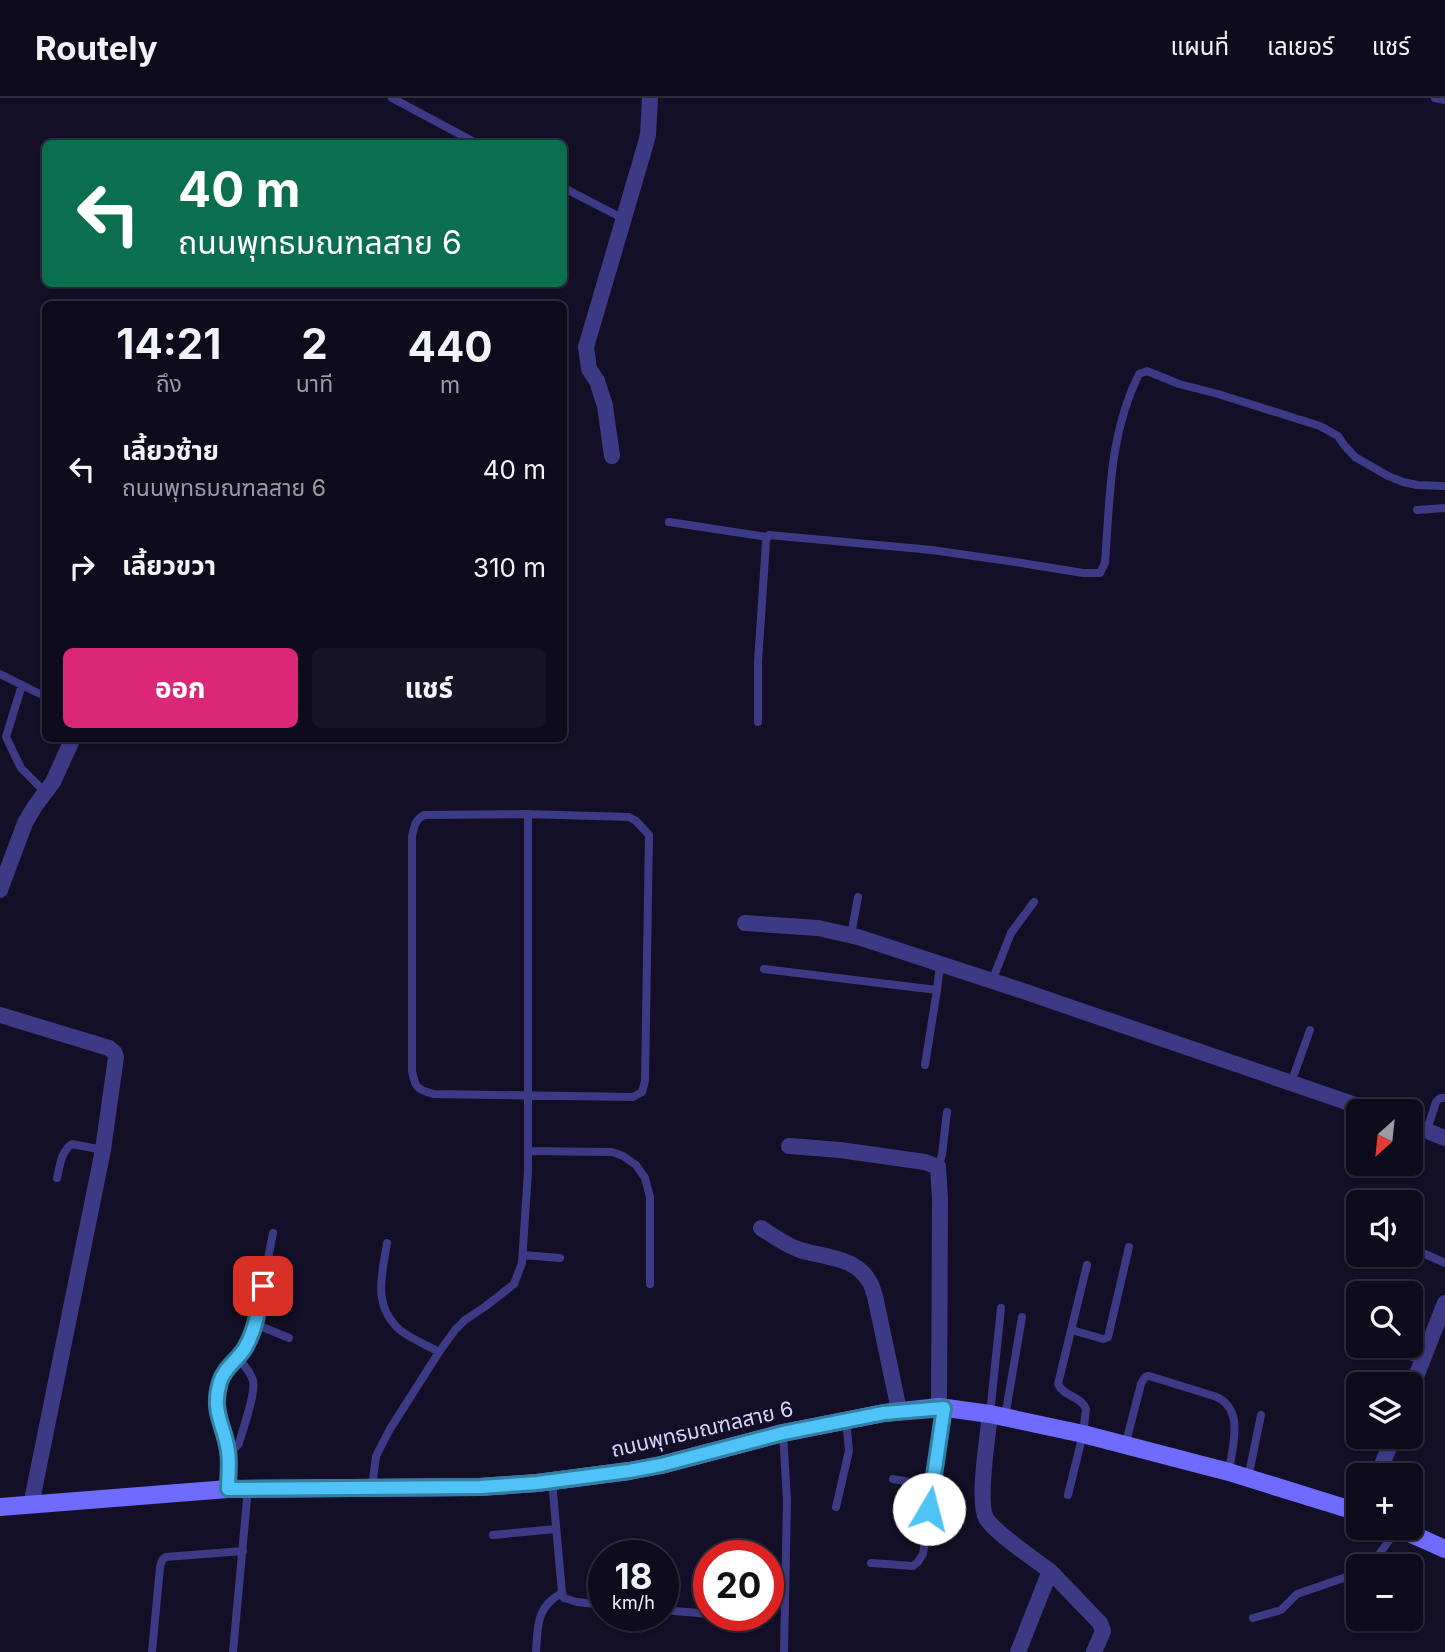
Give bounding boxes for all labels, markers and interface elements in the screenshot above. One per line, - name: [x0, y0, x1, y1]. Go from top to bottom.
- text: Routely: [35, 28, 158, 68]
- text: แผนที่: [1171, 32, 1229, 61]
- text: เลเยอร์: [1267, 32, 1334, 61]
- text: แชร์: [1372, 32, 1410, 61]
- text: 40 m: [178, 160, 301, 219]
- icon: left: [63, 168, 154, 259]
- text: ถนนพุทธมณฑลสาย 6: [178, 223, 462, 262]
- text: 14:21: [116, 318, 221, 369]
- text: 2: [301, 318, 328, 369]
- text: 440: [408, 321, 493, 372]
- text: ถึง: [156, 370, 182, 398]
- text: นาที: [296, 370, 333, 398]
- text: m: [440, 371, 460, 399]
- text: เลี้ยวซ้าย: [122, 435, 219, 466]
- icon: left: [63, 450, 101, 488]
- text: 40 m: [483, 454, 546, 485]
- text: ถนนพุทธมณฑลสาย 6: [122, 474, 326, 502]
- icon: right: [63, 548, 101, 586]
- text: เลี้ยวขวา: [122, 550, 216, 581]
- text: 310 m: [473, 552, 546, 583]
- button: ออก: [63, 648, 298, 728]
- button: แชร์: [312, 648, 546, 728]
- north arrow: [1346, 1099, 1423, 1176]
- map controls: [1346, 1099, 1423, 1631]
- button: sound: [1346, 1190, 1423, 1267]
- pin: [233, 1256, 293, 1316]
- icon: arrive: [244, 1267, 282, 1305]
- button: search: [1346, 1281, 1423, 1358]
- button: layers: [1346, 1372, 1423, 1449]
- street label: ถนนพุทธมณฑลสาย 6: [608, 1396, 796, 1463]
- button: +: [1346, 1463, 1423, 1540]
- position arrow: [892, 1472, 966, 1546]
- speed limit sign: 20: [693, 1540, 784, 1631]
- button: −: [1346, 1554, 1423, 1631]
- text: 18: [615, 1555, 652, 1597]
- text: km/h: [612, 1592, 655, 1613]

